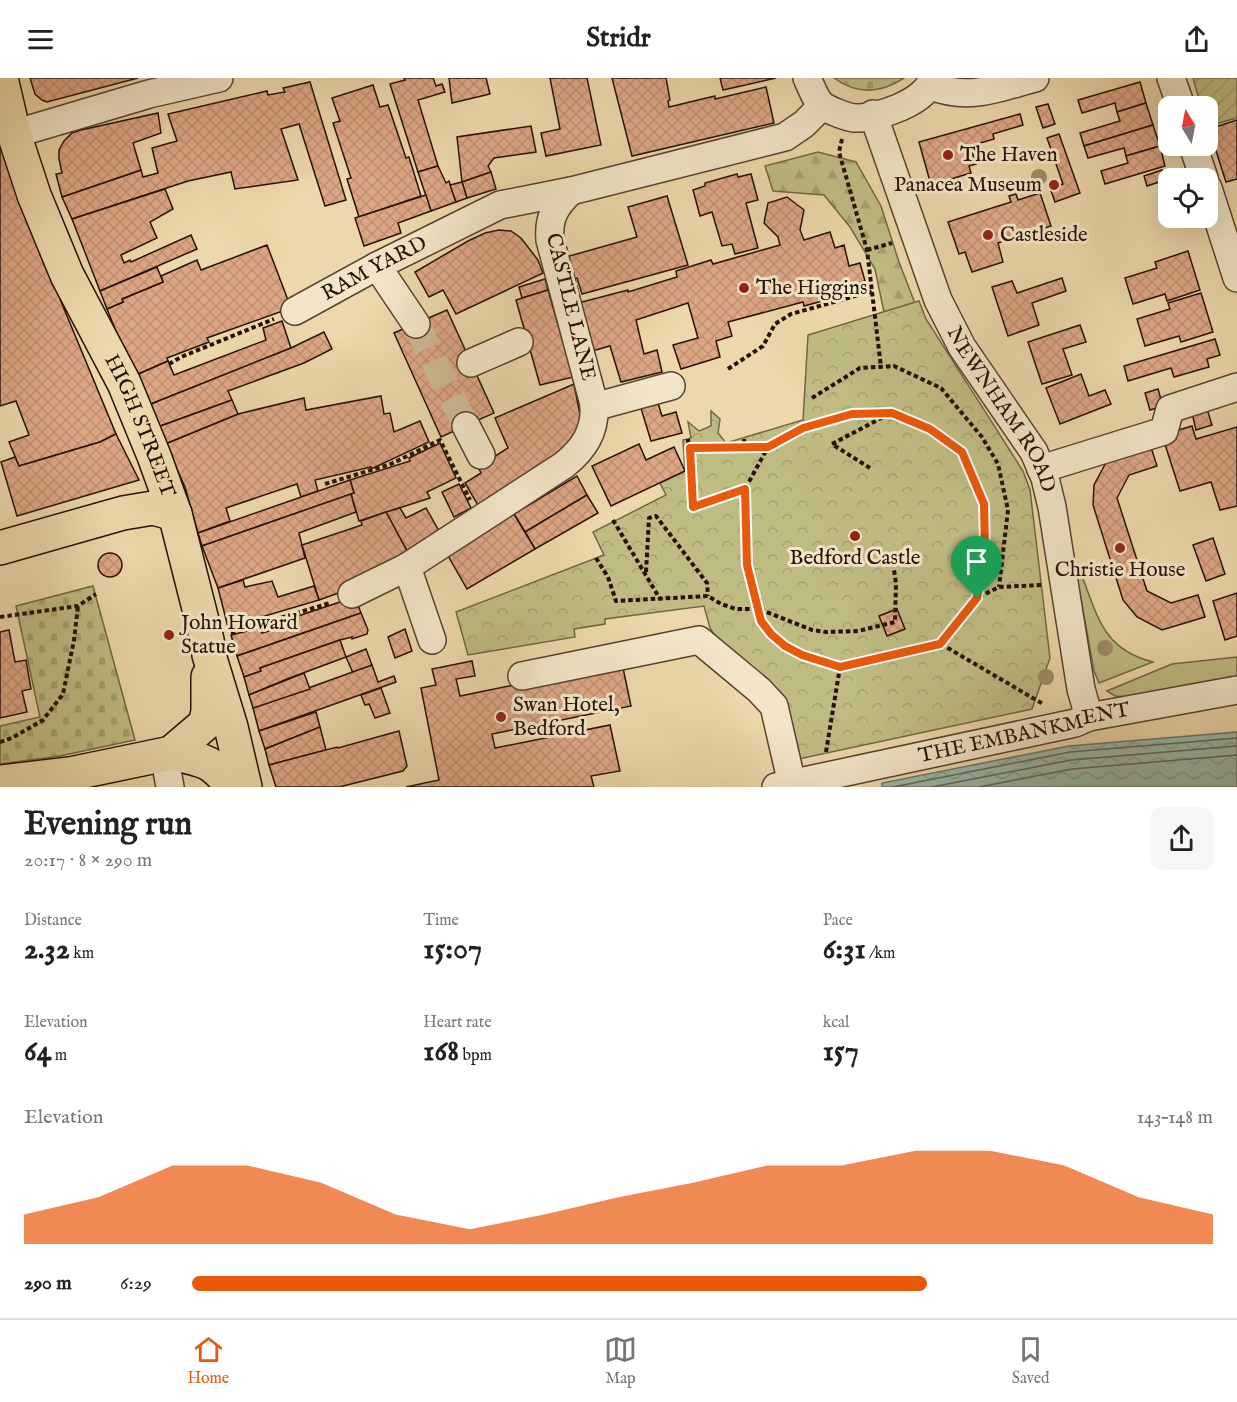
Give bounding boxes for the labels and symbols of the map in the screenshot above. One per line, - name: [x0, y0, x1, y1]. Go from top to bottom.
- north arrow: [1158, 96, 1218, 156]
- place label: The Haven: [960, 142, 1058, 169]
- marker: The Haven: [941, 148, 955, 162]
- place label: Panacea Museum: [894, 172, 1042, 199]
- marker: Panacea Museum: [1047, 178, 1061, 192]
- place label: Castleside: [1000, 222, 1088, 249]
- marker: Castleside: [981, 228, 995, 242]
- street label: RAM YARD: [317, 230, 431, 307]
- street label: CASTLE LANE: [539, 230, 601, 384]
- place label: The Higgins: [756, 275, 867, 302]
- marker: The Higgins: [737, 281, 751, 295]
- street label: NEWNHAM ROAD: [940, 322, 1061, 495]
- street label: HIGH STREET: [98, 350, 182, 502]
- marker: Bedford Castle: [848, 529, 862, 543]
- pin: [951, 536, 1002, 598]
- marker: Christie House: [1113, 541, 1127, 555]
- place label: Bedford Castle: [790, 545, 921, 572]
- place label: Christie House: [1055, 557, 1186, 584]
- place label: John Howard Statue: [179, 610, 299, 661]
- marker: John Howard Statue: [162, 628, 176, 642]
- place label: Swan Hotel, Bedford: [513, 692, 620, 743]
- street label: THE EMBANKMENT: [916, 696, 1132, 770]
- marker: Swan Hotel, Bedford: [494, 710, 508, 724]

